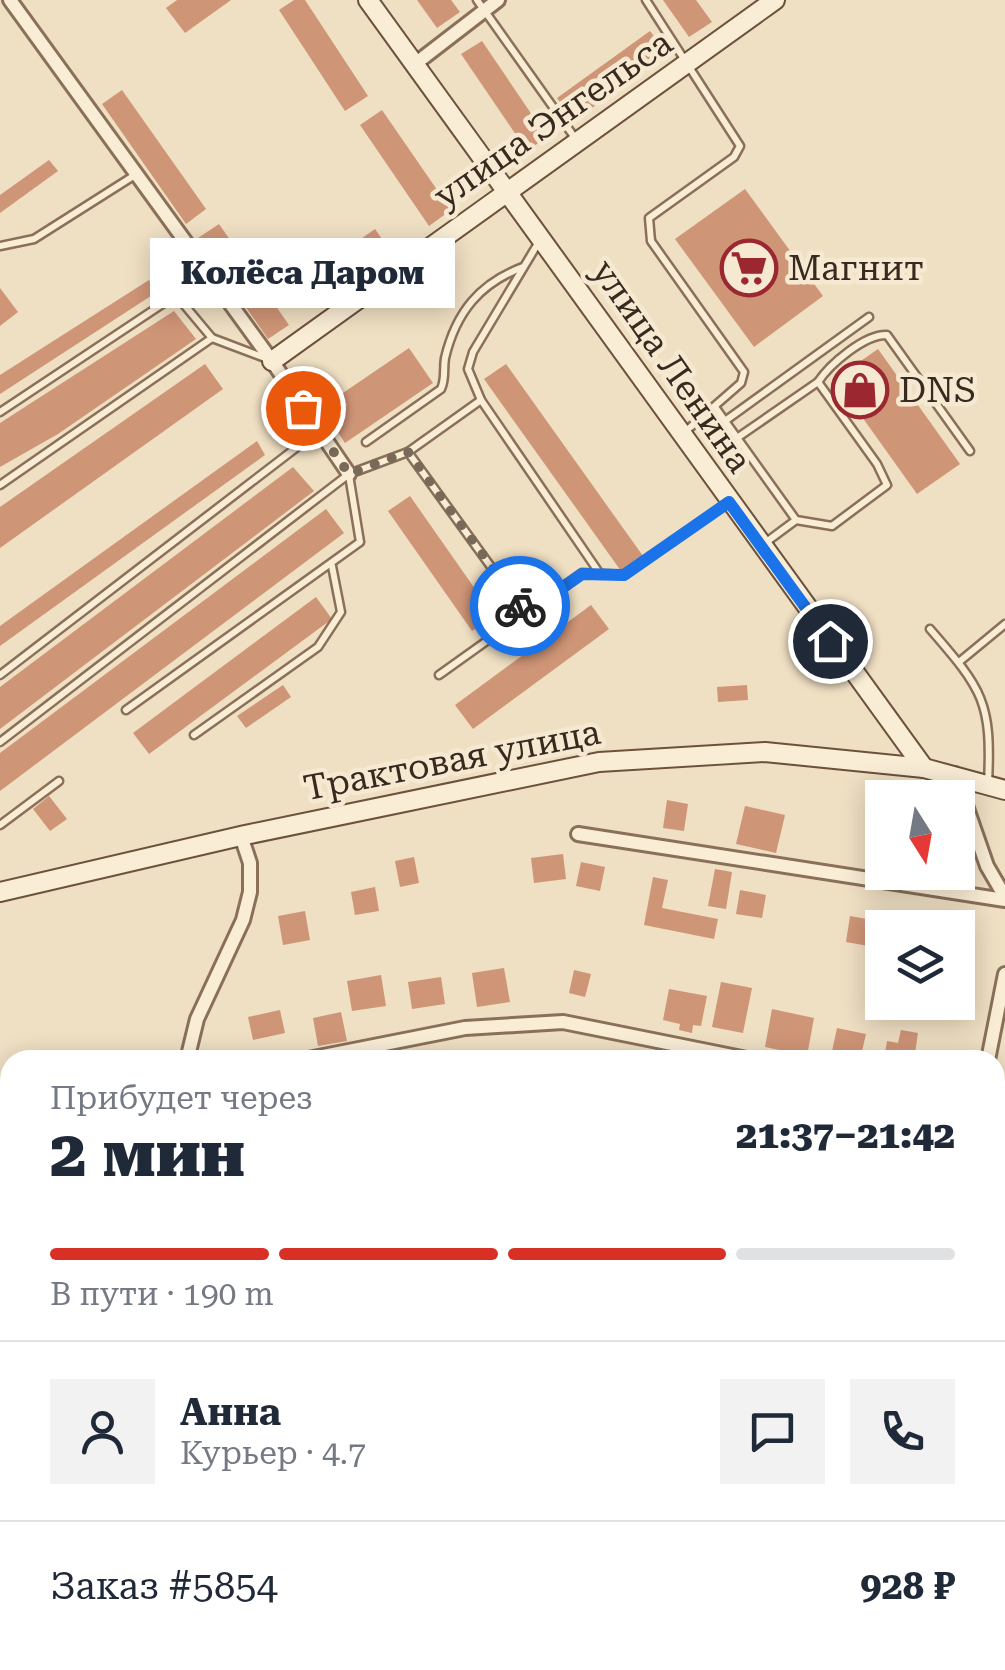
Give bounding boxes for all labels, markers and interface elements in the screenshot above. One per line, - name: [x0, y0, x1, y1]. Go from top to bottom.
- street label: улица Энгельса: [426, 22, 680, 217]
- callout: Колёса Даром: [150, 238, 456, 308]
- supermarket icon: Магнит: [719, 238, 779, 298]
- place label: Магнит: [788, 248, 924, 289]
- street label: улица Ленина: [583, 252, 760, 481]
- text: Колёса Даром: [181, 254, 424, 292]
- shop icon: DNS: [830, 360, 890, 420]
- pin: [261, 366, 346, 451]
- place label: DNS: [899, 370, 976, 411]
- icon: bag: [276, 381, 331, 436]
- courier: [470, 556, 570, 656]
- icon: bike: [493, 579, 548, 634]
- pin: [788, 599, 873, 684]
- icon: home: [803, 614, 858, 669]
- street label: Трактовая улица: [300, 712, 604, 809]
- north arrow: [865, 780, 975, 890]
- map controls: [865, 780, 975, 1020]
- button: layers: [865, 910, 975, 1020]
- text: Прибудет через: [50, 1079, 313, 1117]
- text: 21:37–21:42: [736, 1113, 955, 1157]
- text: 2 мин: [50, 1116, 245, 1192]
- text: В пути · 190 m: [50, 1275, 274, 1313]
- button: person: [50, 1379, 155, 1484]
- button: chat: [720, 1379, 825, 1484]
- button: phone: [850, 1379, 955, 1484]
- text: Анна: [180, 1390, 281, 1434]
- text: Курьер · 4.7: [180, 1434, 366, 1472]
- text: Заказ #5854: [50, 1564, 278, 1608]
- text: 928 ₽: [860, 1564, 955, 1608]

